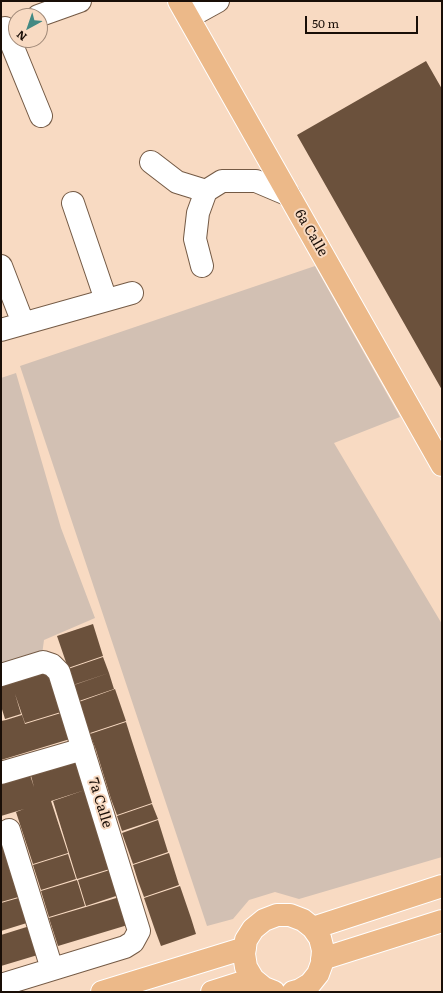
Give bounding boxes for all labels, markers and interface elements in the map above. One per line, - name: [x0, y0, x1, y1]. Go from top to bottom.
- north arrow: [8, 8, 48, 48]
- scale bar: [307, 8, 420, 34]
- text: 50 m: [312, 14, 339, 32]
- text: N: [12, 27, 30, 46]
- street label: 6a Calle: [291, 206, 331, 260]
- street label: 7a Calle: [84, 776, 116, 830]

